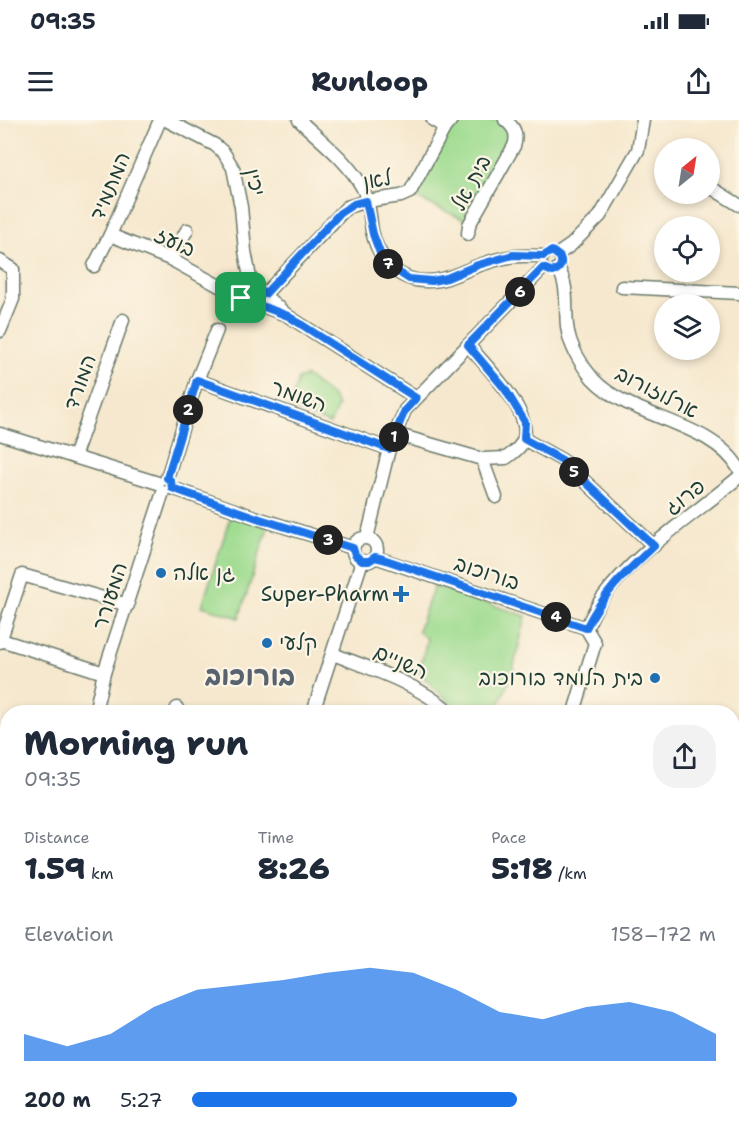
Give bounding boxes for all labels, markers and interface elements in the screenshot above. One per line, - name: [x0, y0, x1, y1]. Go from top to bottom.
- text: 09:35: [30, 7, 96, 36]
- text: Runloop: [311, 63, 428, 100]
- icon: menu: [24, 65, 57, 98]
- icon: share: [682, 65, 715, 98]
- north arrow: [654, 138, 720, 204]
- map controls: [654, 138, 720, 360]
- street label: המתמיד: [83, 147, 137, 225]
- street label: בית אל: [444, 150, 498, 216]
- street label: לאן: [361, 164, 394, 196]
- street label: יכין: [238, 165, 272, 199]
- button: locate: [654, 216, 720, 282]
- street label: בועז: [150, 220, 200, 264]
- pin: 7: [373, 249, 403, 279]
- text: 7: [382, 253, 394, 274]
- pin: [215, 272, 266, 323]
- pin: 6: [505, 277, 535, 307]
- icon: arrive: [224, 281, 257, 314]
- text: 6: [514, 281, 526, 302]
- button: layers: [654, 294, 720, 360]
- street label: המורד: [57, 350, 103, 414]
- street label: ארלוזורוב: [611, 359, 703, 425]
- street label: השומר: [267, 373, 331, 419]
- pin: 2: [173, 395, 203, 425]
- text: 2: [182, 399, 194, 420]
- pin: 1: [379, 422, 409, 452]
- text: 1: [390, 426, 398, 447]
- pin: 5: [559, 457, 589, 487]
- text: 5: [569, 461, 579, 482]
- street label: פרוג: [659, 472, 711, 522]
- pin: 3: [313, 525, 343, 555]
- text: 3: [322, 529, 334, 550]
- street label: בורוכוב: [451, 549, 523, 597]
- street label: המעורר: [86, 558, 134, 634]
- place label: גן אלה: [173, 559, 235, 587]
- marker: גן אלה: [154, 566, 168, 580]
- place label: Super-Pharm: [261, 580, 389, 608]
- marker: Super-Pharm: [394, 587, 408, 601]
- pin: 4: [541, 602, 571, 632]
- text: 4: [550, 606, 562, 627]
- place label: קלעי: [279, 629, 317, 657]
- marker: קלעי: [260, 636, 274, 650]
- street label: השניים: [369, 638, 433, 686]
- district label: בורוכוב: [205, 657, 295, 694]
- place label: בית הלומד בורוכוב: [479, 664, 643, 692]
- marker: בית הלומד בורוכוב: [648, 671, 662, 685]
- text: Morning run: [24, 721, 248, 766]
- button: share: [653, 725, 716, 788]
- text: 09:35: [24, 766, 81, 792]
- text: Distance: [24, 827, 90, 848]
- text: Time: [258, 827, 294, 848]
- text: Pace: [491, 827, 527, 848]
- text: 1.59: [24, 848, 86, 889]
- text: 8:26: [258, 848, 330, 889]
- text: 5:18: [491, 848, 553, 889]
- text: km: [86, 863, 114, 884]
- text: /km: [553, 863, 587, 884]
- text: Elevation: [24, 921, 114, 947]
- text: 158–172 m: [610, 921, 716, 947]
- text: 200 m: [24, 1087, 91, 1113]
- text: 5:27: [120, 1087, 163, 1113]

